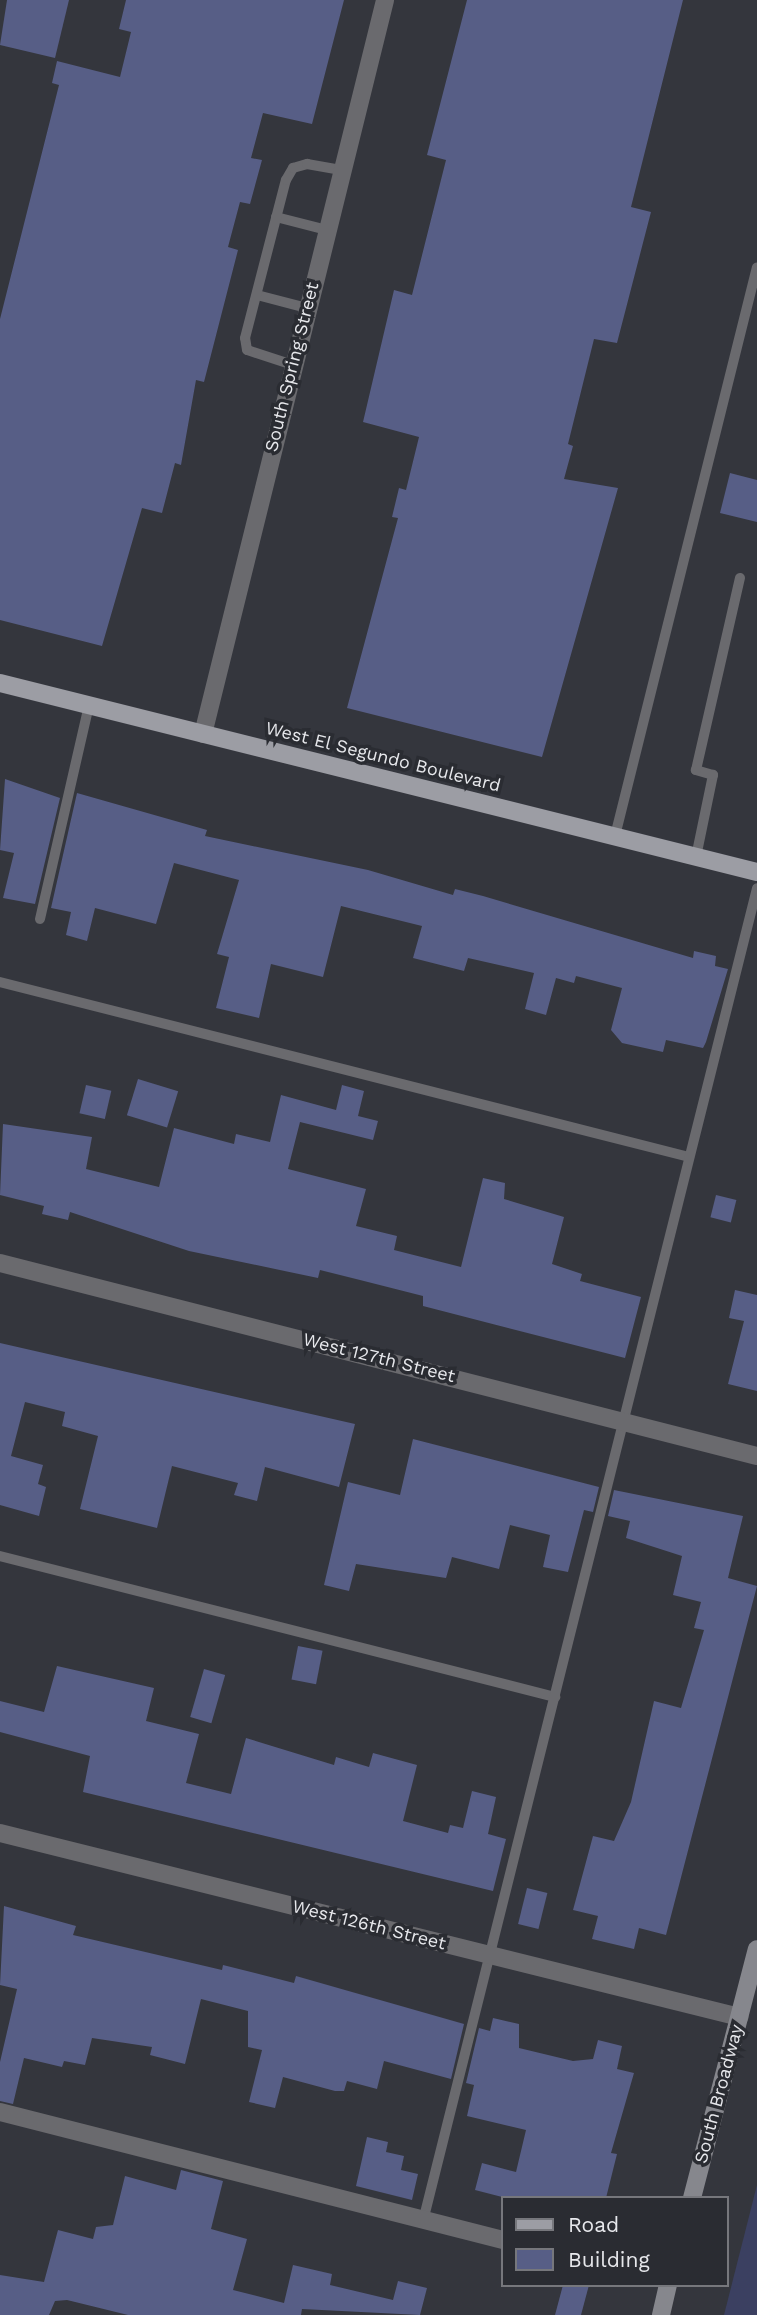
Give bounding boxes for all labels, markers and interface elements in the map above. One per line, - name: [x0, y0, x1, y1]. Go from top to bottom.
- street label: South Spring Street: [260, 280, 324, 454]
- street label: West El Segundo Boulevard: [263, 717, 503, 797]
- street label: West 127th Street: [300, 1329, 458, 1387]
- street label: West 126th Street: [290, 1895, 448, 1955]
- street label: South Broadway: [690, 2022, 748, 2166]
- legend: [502, 2196, 729, 2287]
- text: Road: [568, 2212, 619, 2237]
- text: Building: [568, 2247, 650, 2272]

